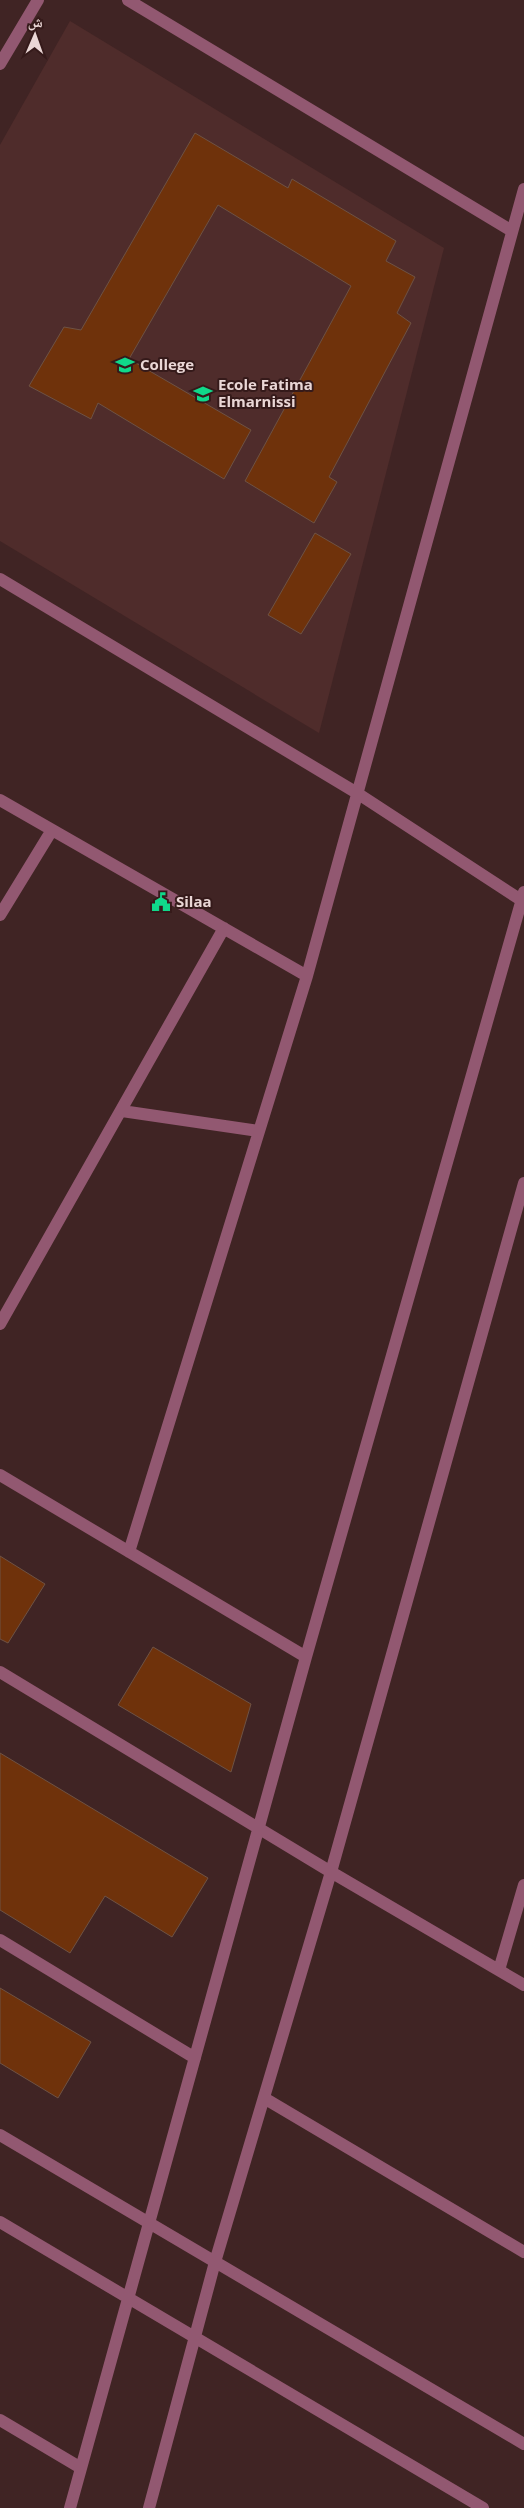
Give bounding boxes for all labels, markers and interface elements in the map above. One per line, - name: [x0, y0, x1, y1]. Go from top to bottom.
- north arrow: [10, 10, 60, 60]
- text: ش: [28, 12, 43, 31]
- school or university icon: College: [114, 354, 136, 376]
- place label: College: [140, 354, 194, 374]
- place label: Ecole Fatima Elmarnissi: [218, 374, 313, 411]
- school or university icon: Ecole Fatima Elmarnissi: [192, 383, 214, 405]
- public building icon: Silaa: [150, 891, 172, 913]
- place label: Silaa: [176, 891, 212, 911]

